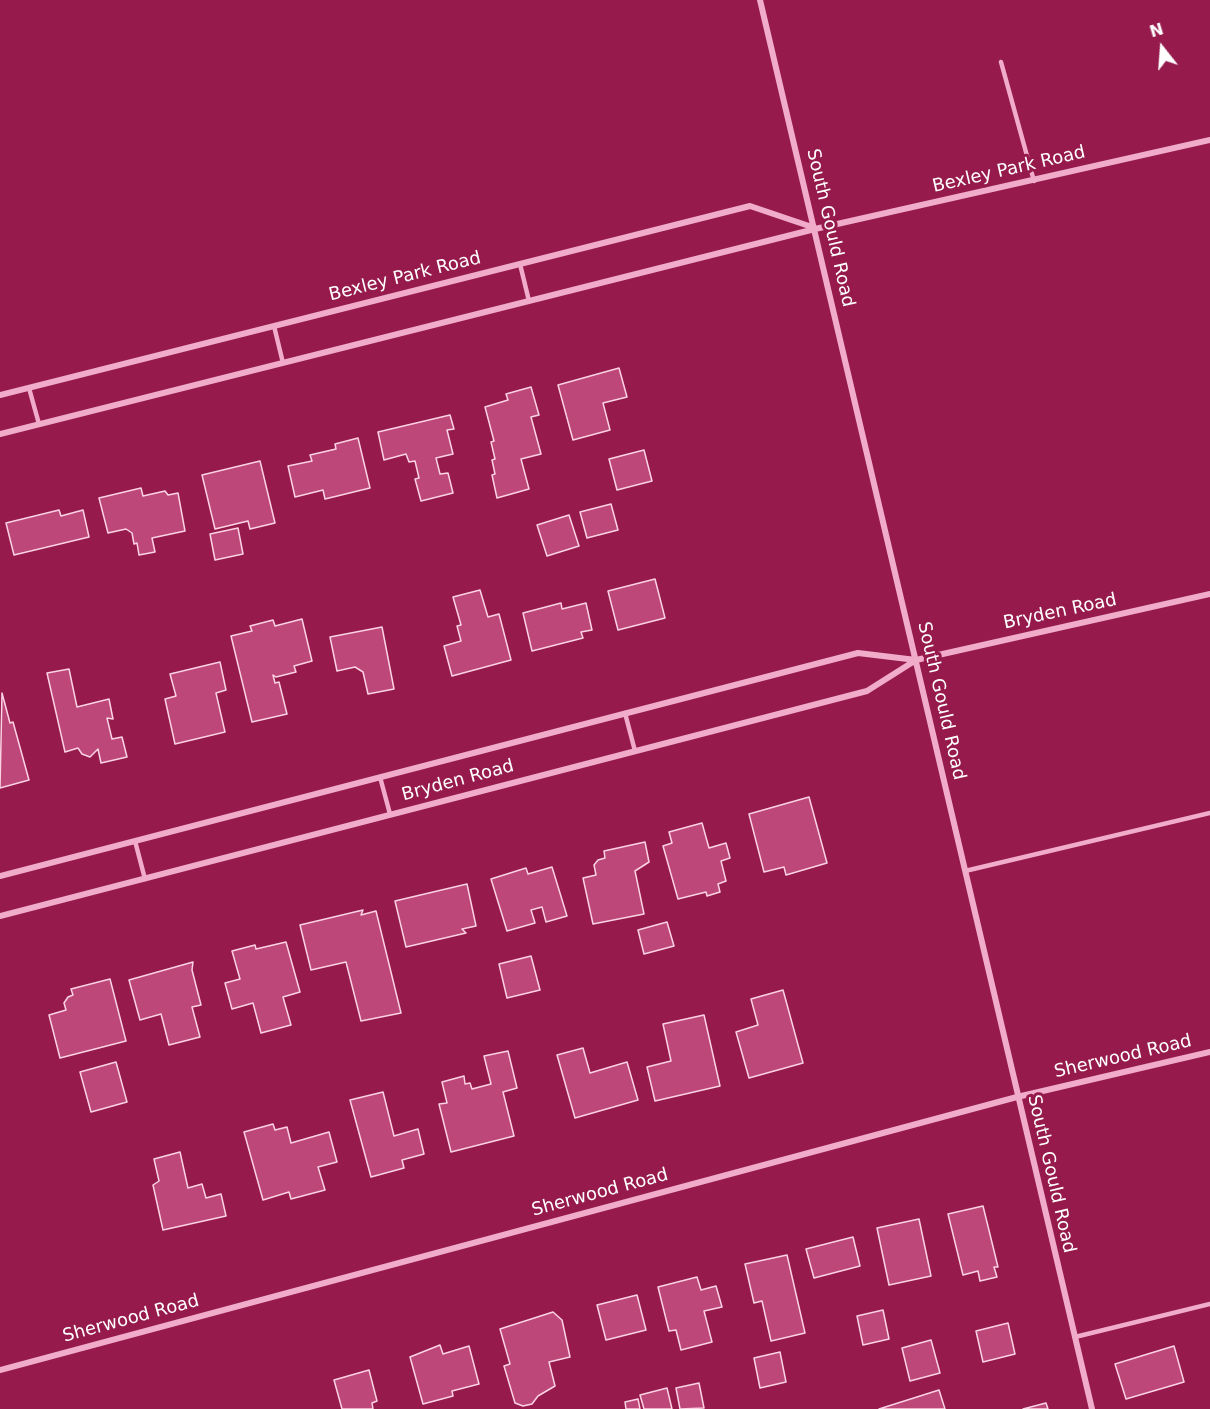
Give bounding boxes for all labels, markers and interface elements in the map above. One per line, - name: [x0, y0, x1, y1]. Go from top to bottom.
- north arrow: [1132, 18, 1192, 78]
- text: N: [1147, 19, 1166, 41]
- street label: Bexley Park Road: [931, 142, 1087, 198]
- street label: South Gould Road: [801, 147, 859, 309]
- street label: Bexley Park Road: [327, 248, 483, 306]
- street label: Bryden Road: [1001, 589, 1119, 635]
- street label: South Gould Road: [912, 620, 970, 782]
- street label: Bryden Road: [400, 756, 516, 806]
- street label: Sherwood Road: [1052, 1031, 1194, 1083]
- street label: South Gould Road: [1022, 1093, 1080, 1255]
- street label: Sherwood Road: [529, 1164, 671, 1222]
- street label: Sherwood Road: [60, 1290, 202, 1348]

